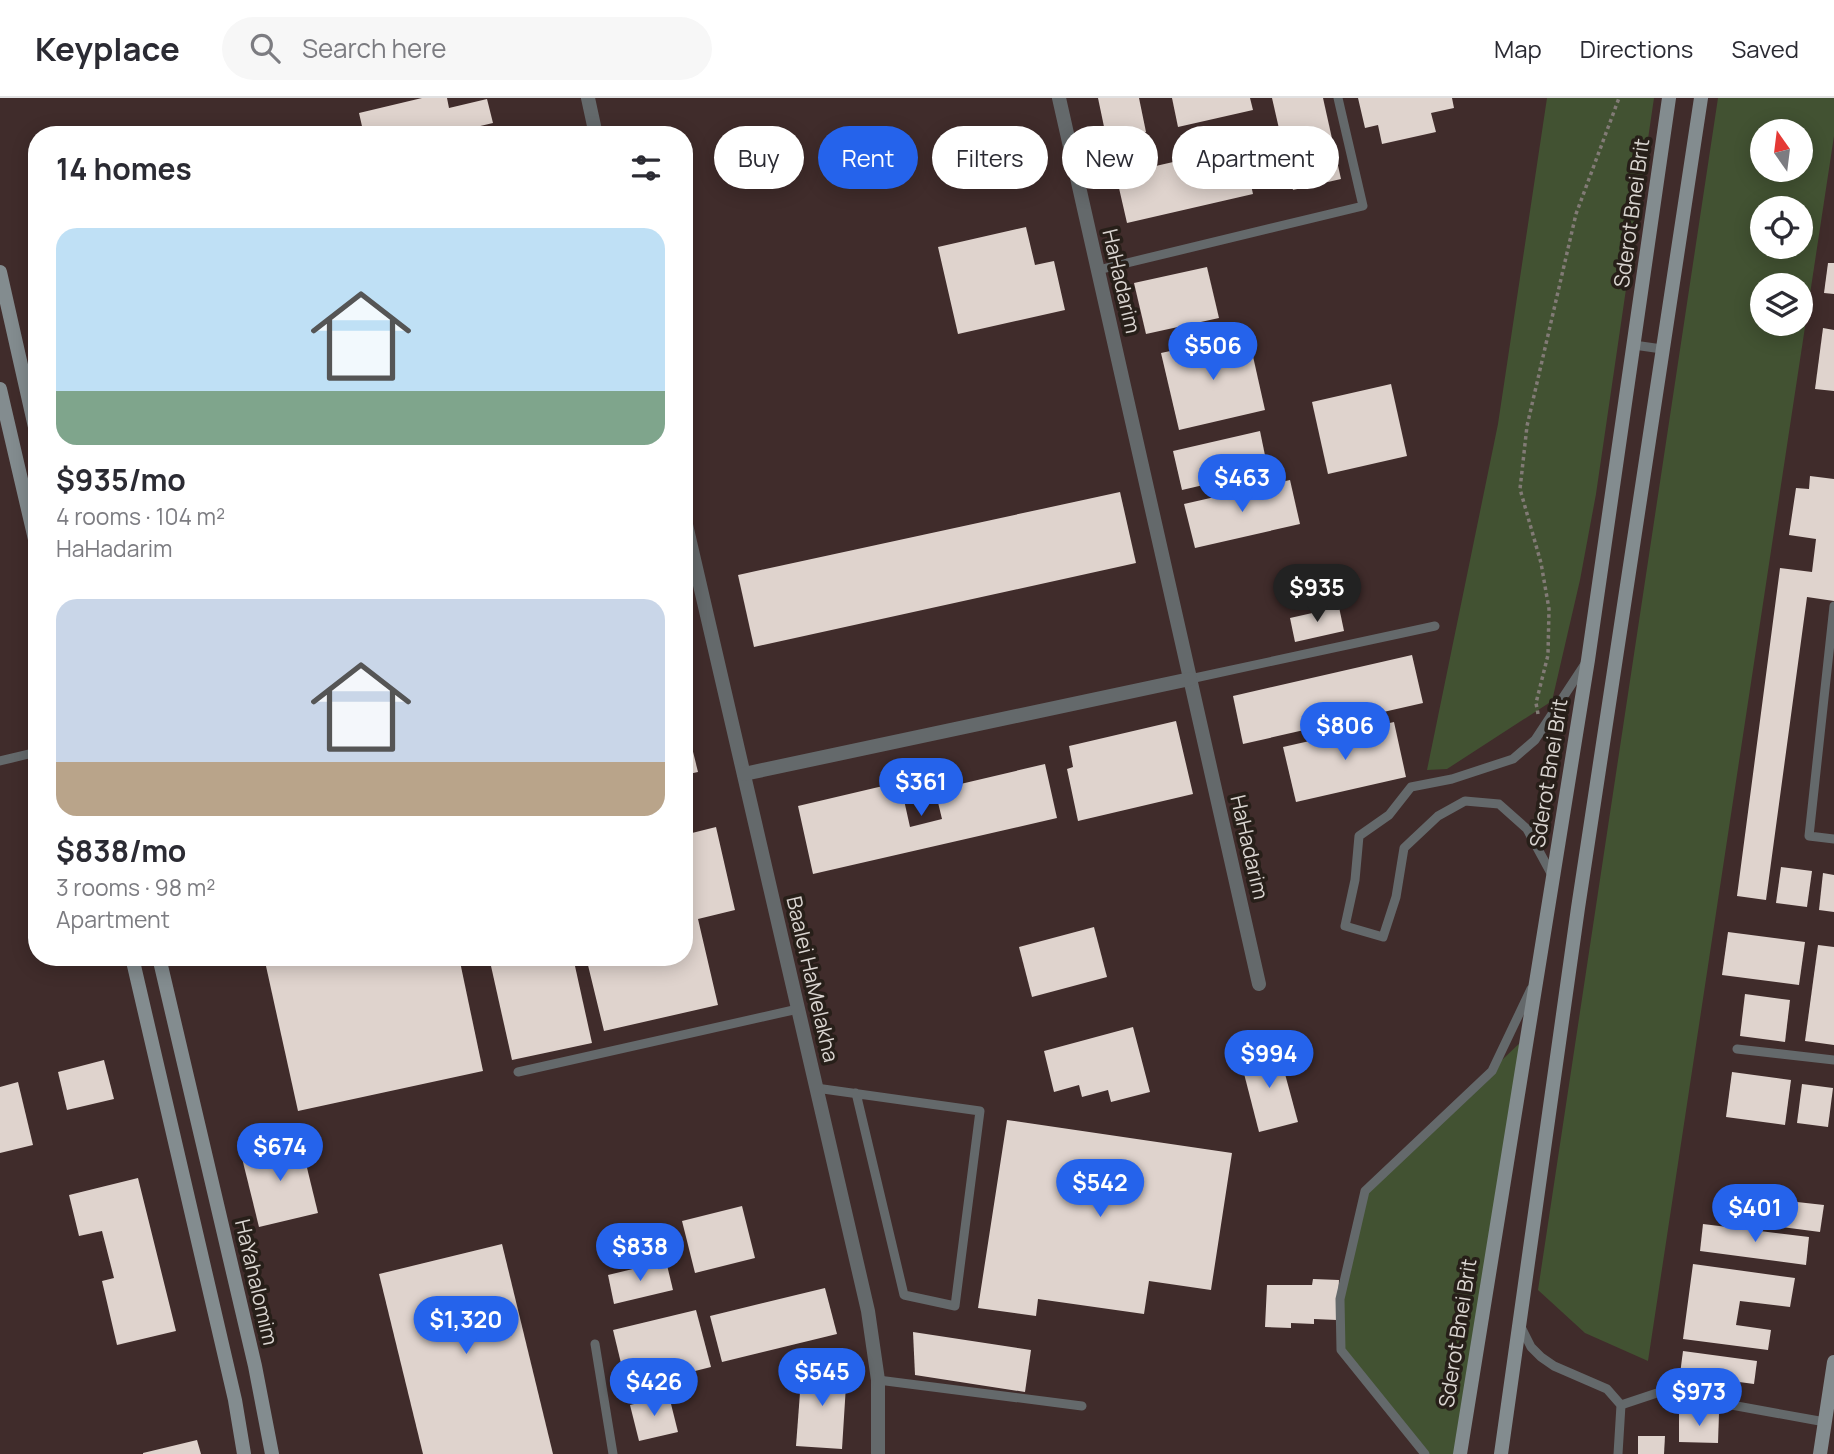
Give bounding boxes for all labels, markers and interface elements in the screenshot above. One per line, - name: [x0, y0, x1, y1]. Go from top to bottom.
- search box: [222, 17, 712, 80]
- text: Keyplace: [35, 26, 180, 71]
- icon: search: [246, 29, 284, 67]
- text: Search here: [302, 30, 447, 66]
- text: Map: [1494, 32, 1542, 65]
- text: Directions: [1580, 32, 1693, 65]
- text: Saved: [1731, 32, 1799, 65]
- north arrow: [1750, 119, 1813, 182]
- map controls: [1750, 119, 1813, 336]
- chip: Buy: [714, 126, 804, 189]
- chip: Rent: [818, 126, 918, 189]
- chip: Filters: [932, 126, 1048, 189]
- chip: New: [1062, 126, 1158, 189]
- chip: Apartment: [1172, 126, 1339, 189]
- street label: Sderot Bnei Brit: [1607, 137, 1655, 289]
- text: 14 homes: [56, 148, 192, 189]
- icon: filters: [627, 149, 665, 187]
- button: locate: [1750, 196, 1813, 259]
- street label: HaHadarim: [1096, 226, 1148, 336]
- icon: home: [298, 273, 424, 399]
- button: layers: [1750, 273, 1813, 336]
- pin: $506: [1172, 322, 1254, 382]
- text: $506: [1184, 329, 1242, 361]
- pin: $463: [1201, 454, 1283, 514]
- text: $935/mo: [56, 459, 186, 500]
- text: $463: [1214, 461, 1270, 493]
- text: 4 rooms · 104 m²: [56, 500, 225, 532]
- text: HaHadarim: [56, 532, 173, 564]
- pin: $935: [1276, 564, 1358, 624]
- text: $935: [1289, 571, 1345, 603]
- icon: home: [298, 644, 424, 770]
- street label: Sderot Bnei Brit: [1522, 697, 1574, 849]
- pin: $806: [1304, 702, 1386, 762]
- text: $806: [1316, 709, 1374, 741]
- pin: $361: [880, 758, 962, 818]
- text: $361: [895, 765, 947, 797]
- street label: HaHadarim: [1224, 792, 1276, 902]
- text: $838/mo: [56, 830, 186, 871]
- text: 3 rooms · 98 m²: [56, 871, 216, 903]
- street label: Baalei HaMelakha: [780, 893, 846, 1065]
- text: Apartment: [56, 903, 170, 935]
- pin: $994: [1228, 1030, 1310, 1090]
- text: $994: [1240, 1037, 1298, 1069]
- pin: $674: [239, 1124, 321, 1183]
- text: $674: [253, 1130, 307, 1162]
- pin: $542: [1059, 1160, 1141, 1219]
- text: $542: [1072, 1166, 1128, 1198]
- pin: $401: [1714, 1184, 1796, 1244]
- text: $401: [1728, 1191, 1782, 1223]
- street label: HaYahalomim: [229, 1216, 285, 1348]
- pin: $838: [599, 1224, 681, 1283]
- text: $838: [612, 1230, 668, 1262]
- street label: Sderot Bnei Brit: [1431, 1257, 1483, 1409]
- pin: $1,320: [409, 1296, 523, 1356]
- text: $1,320: [430, 1303, 502, 1335]
- pin: $545: [781, 1348, 863, 1408]
- text: $545: [794, 1355, 850, 1387]
- pin: $426: [613, 1358, 695, 1418]
- text: $426: [626, 1365, 682, 1397]
- pin: $973: [1658, 1368, 1740, 1428]
- text: $973: [1672, 1375, 1726, 1407]

